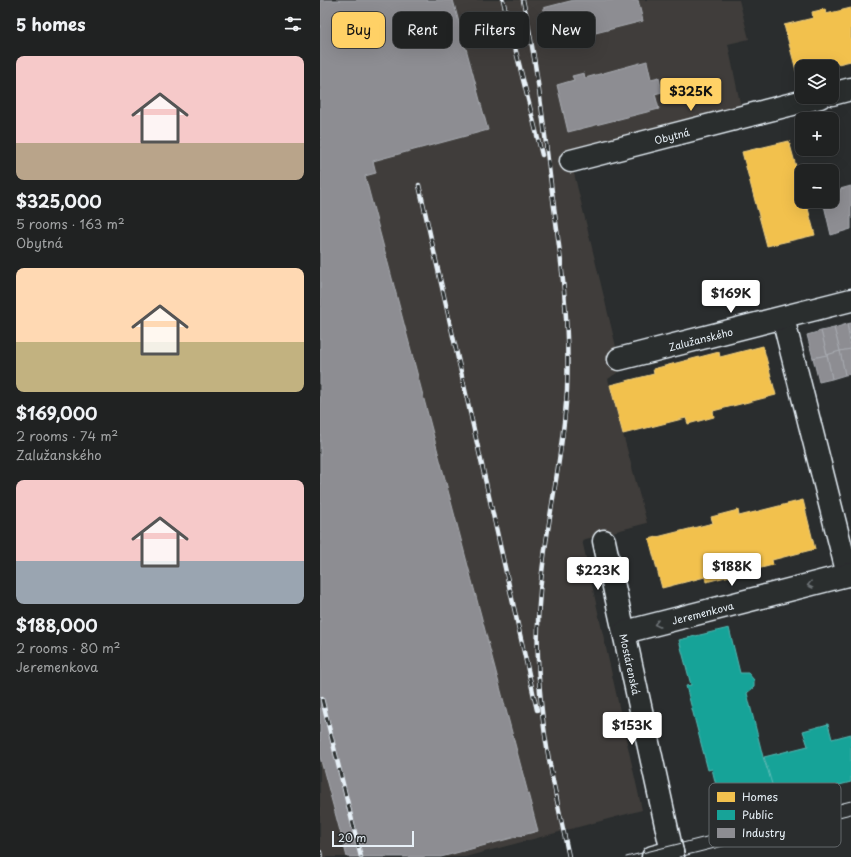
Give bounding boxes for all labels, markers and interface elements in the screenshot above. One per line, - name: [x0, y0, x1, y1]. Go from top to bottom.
- text: 5 homes: [16, 11, 86, 37]
- chip: Buy: [332, 12, 385, 48]
- chip: Rent: [393, 12, 452, 48]
- chip: Filters: [460, 12, 529, 48]
- chip: New: [537, 12, 595, 48]
- icon: filters: [282, 13, 304, 35]
- map controls: [795, 60, 839, 208]
- button: layers: [795, 60, 839, 104]
- pin: $325K: [663, 78, 719, 112]
- text: $325K: [669, 81, 713, 100]
- icon: home: [124, 82, 196, 154]
- button: +: [795, 112, 839, 156]
- street label: Obytná: [652, 123, 692, 147]
- button: −: [795, 164, 839, 208]
- text: $325,000: [16, 188, 102, 214]
- text: 5 rooms · 163 m²: [16, 214, 125, 233]
- text: Obytná: [16, 233, 63, 252]
- pin: $169K: [703, 280, 759, 314]
- text: $169K: [711, 283, 751, 302]
- icon: home: [124, 294, 196, 366]
- street label: Zalužanského: [667, 323, 735, 354]
- text: $169,000: [16, 400, 98, 426]
- text: 2 rooms · 74 m²: [16, 426, 118, 445]
- text: Zalužanského: [16, 445, 102, 464]
- icon: home: [124, 506, 196, 578]
- pin: $188K: [704, 553, 760, 587]
- text: $188K: [712, 556, 752, 575]
- pin: $223K: [570, 557, 626, 591]
- text: $223K: [576, 560, 620, 579]
- one-way arrow: [807, 580, 813, 588]
- street label: Jeremenkova: [670, 597, 736, 627]
- text: $188,000: [16, 612, 98, 638]
- one-way arrow: [654, 619, 661, 628]
- street label: Mostárenská: [617, 632, 645, 697]
- text: 2 rooms · 80 m²: [16, 638, 121, 657]
- text: Jeremenkova: [16, 657, 98, 676]
- pin: $153K: [604, 712, 660, 746]
- text: $153K: [612, 715, 652, 734]
- legend: [709, 783, 841, 847]
- text: Homes: [742, 788, 778, 805]
- text: Public: [742, 806, 773, 823]
- text: Industry: [742, 824, 786, 841]
- scale bar: [332, 829, 414, 848]
- text: 20 m: [338, 829, 366, 846]

